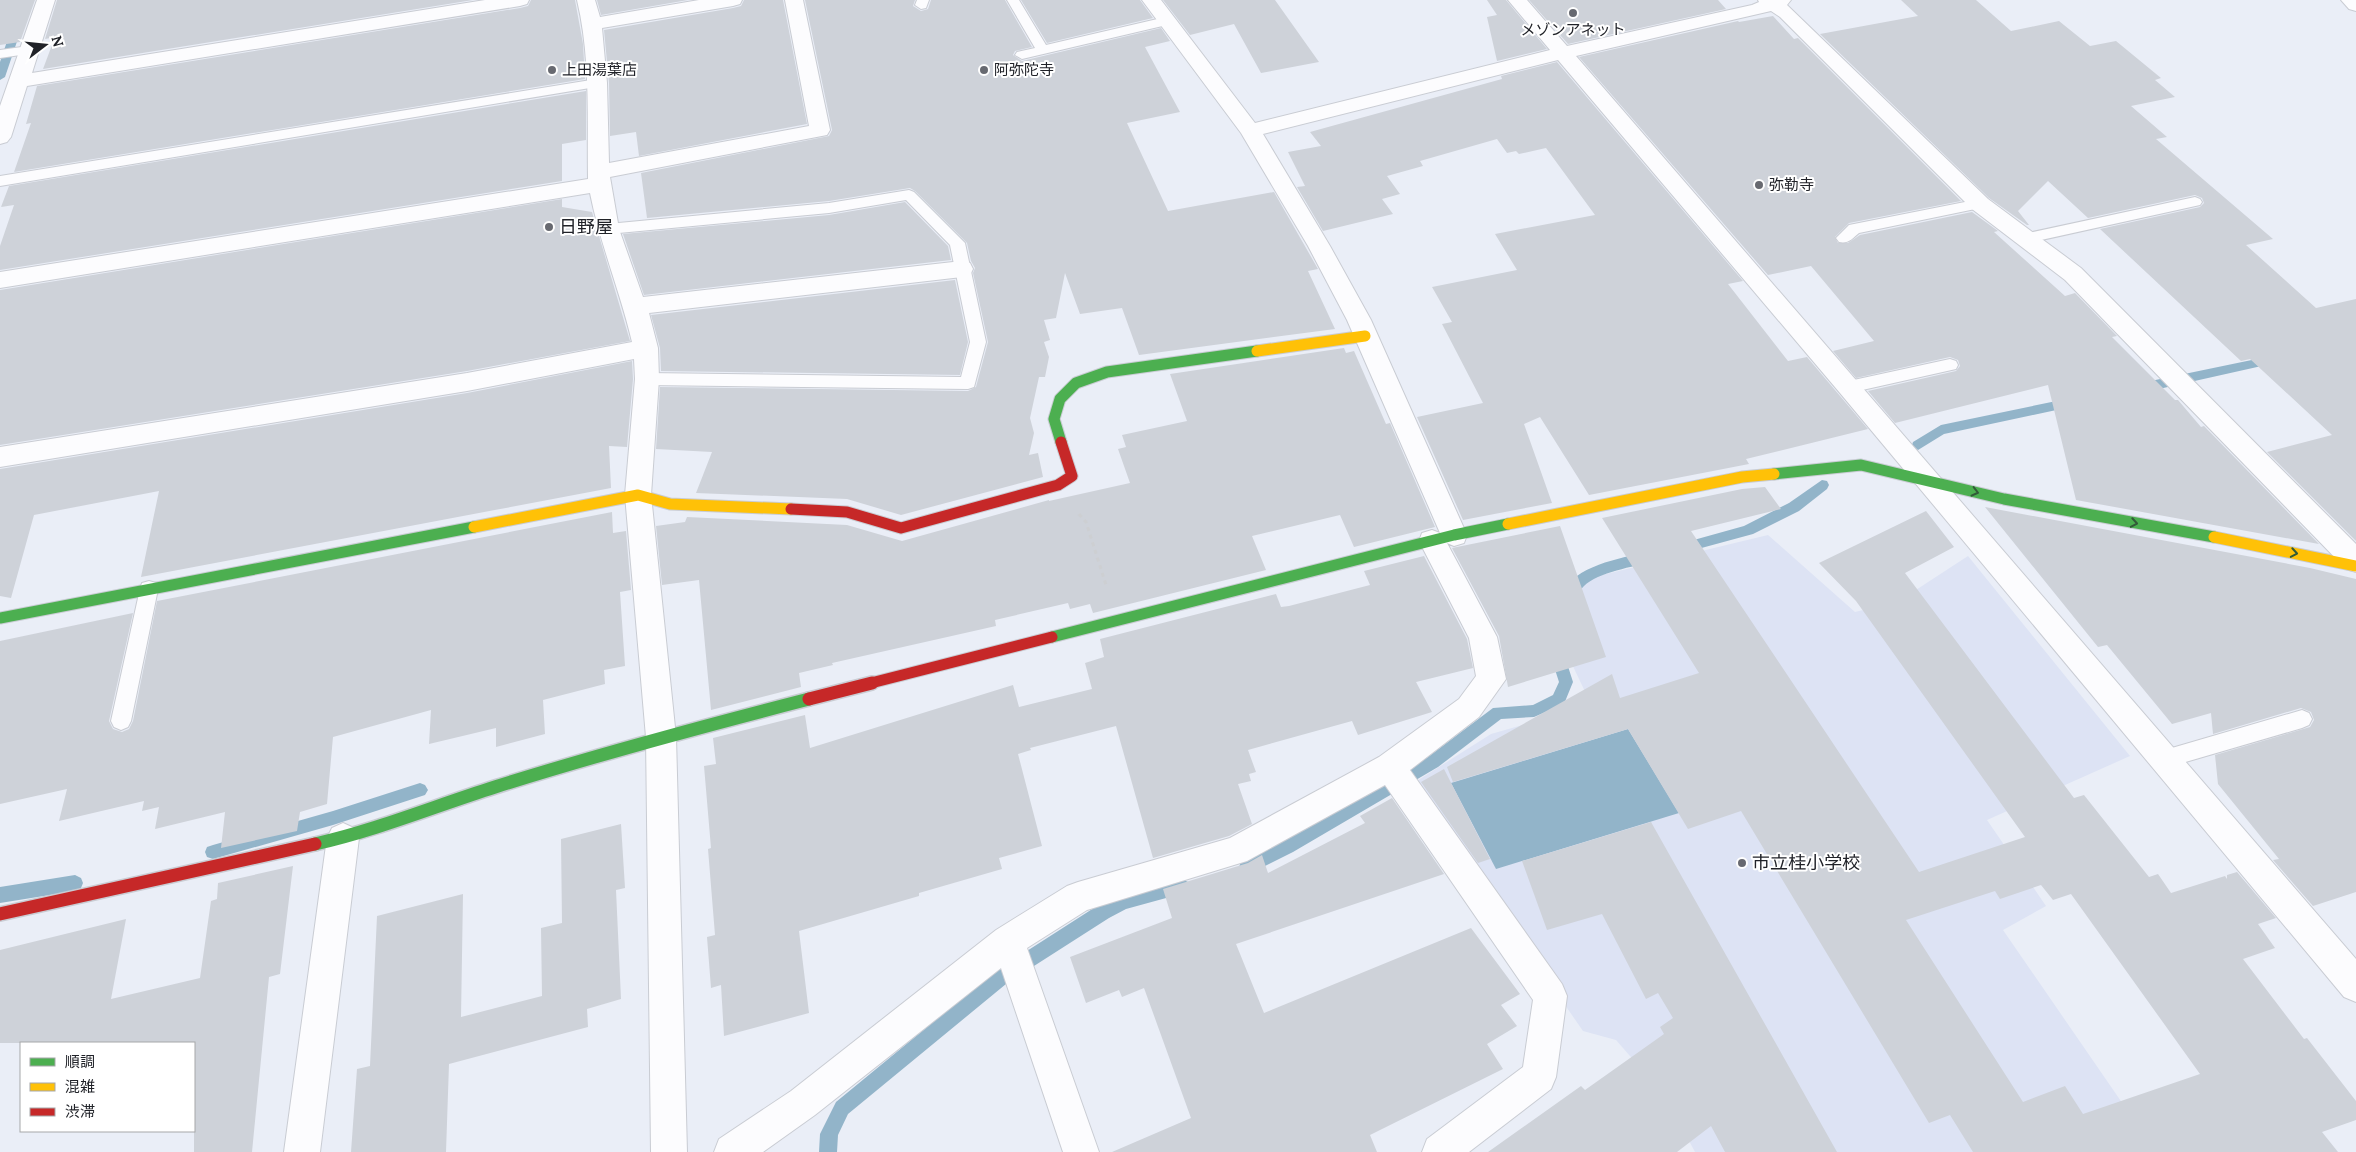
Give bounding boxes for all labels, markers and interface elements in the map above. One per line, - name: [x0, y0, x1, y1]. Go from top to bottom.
- marker: メゾンアネット: [1567, 7, 1579, 19]
- north arrow: [20, 20, 70, 70]
- place label: メゾンアネット: [1520, 20, 1626, 39]
- text: N: [47, 34, 68, 49]
- place label: 上田湯葉店: [562, 60, 637, 79]
- place label: 阿弥陀寺: [994, 60, 1054, 79]
- marker: 上田湯葉店: [546, 64, 558, 76]
- marker: 阿弥陀寺: [978, 64, 990, 76]
- place label: 弥勒寺: [1769, 175, 1814, 194]
- marker: 弥勒寺: [1753, 179, 1765, 191]
- place label: 日野屋: [559, 215, 613, 238]
- marker: 日野屋: [543, 221, 555, 233]
- one-way arrow: [1971, 486, 1980, 497]
- one-way arrow: [2130, 518, 2139, 528]
- one-way arrow: [2290, 547, 2299, 557]
- place label: 市立桂小学校: [1752, 851, 1860, 874]
- marker: 市立桂小学校: [1736, 857, 1748, 869]
- legend: [20, 1042, 195, 1132]
- text: 順調: [65, 1052, 95, 1071]
- text: 混雑: [65, 1077, 95, 1096]
- text: 渋滞: [65, 1102, 95, 1121]

